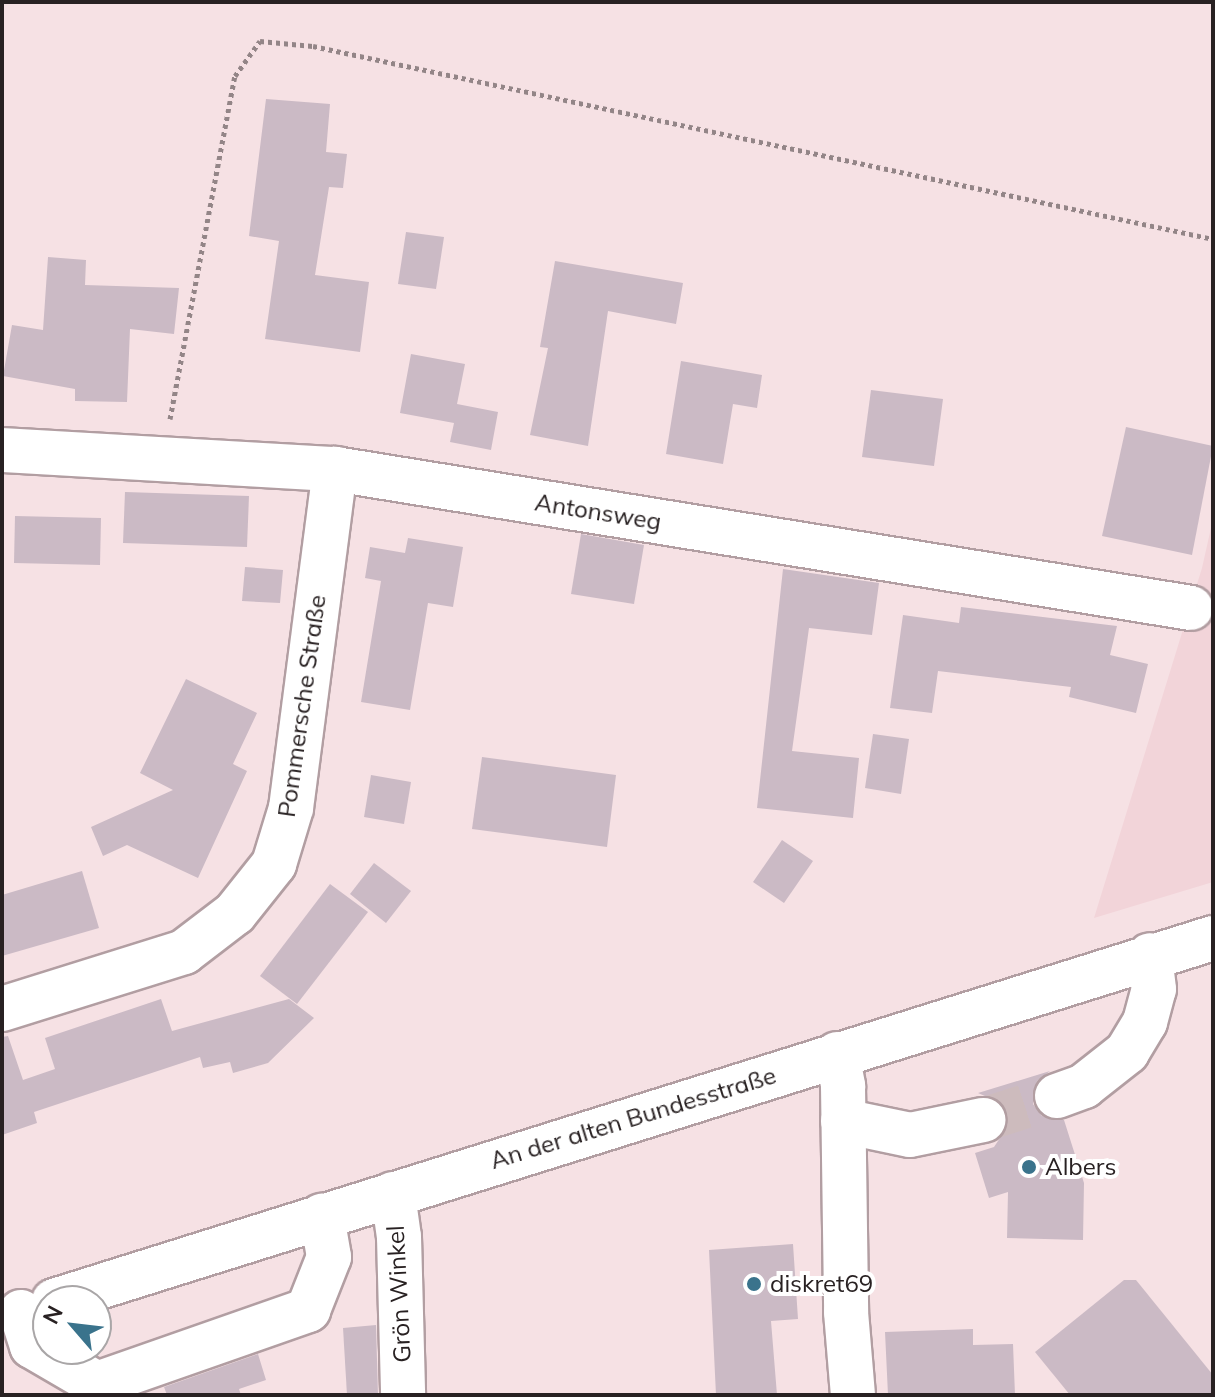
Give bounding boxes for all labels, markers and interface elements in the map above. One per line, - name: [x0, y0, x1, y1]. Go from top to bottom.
- street label: Antonsweg: [533, 488, 663, 536]
- street label: Pommersche Straße: [272, 593, 332, 819]
- street label: An der alten Bundesstraße: [487, 1061, 779, 1175]
- place label: Albers: [1045, 1153, 1116, 1181]
- marker: Albers: [1020, 1158, 1038, 1176]
- street label: Grön Winkel: [381, 1225, 417, 1363]
- place label: diskret69: [770, 1270, 873, 1298]
- marker: diskret69: [745, 1275, 763, 1293]
- north arrow: [32, 1285, 112, 1365]
- text: N: [36, 1301, 69, 1329]

